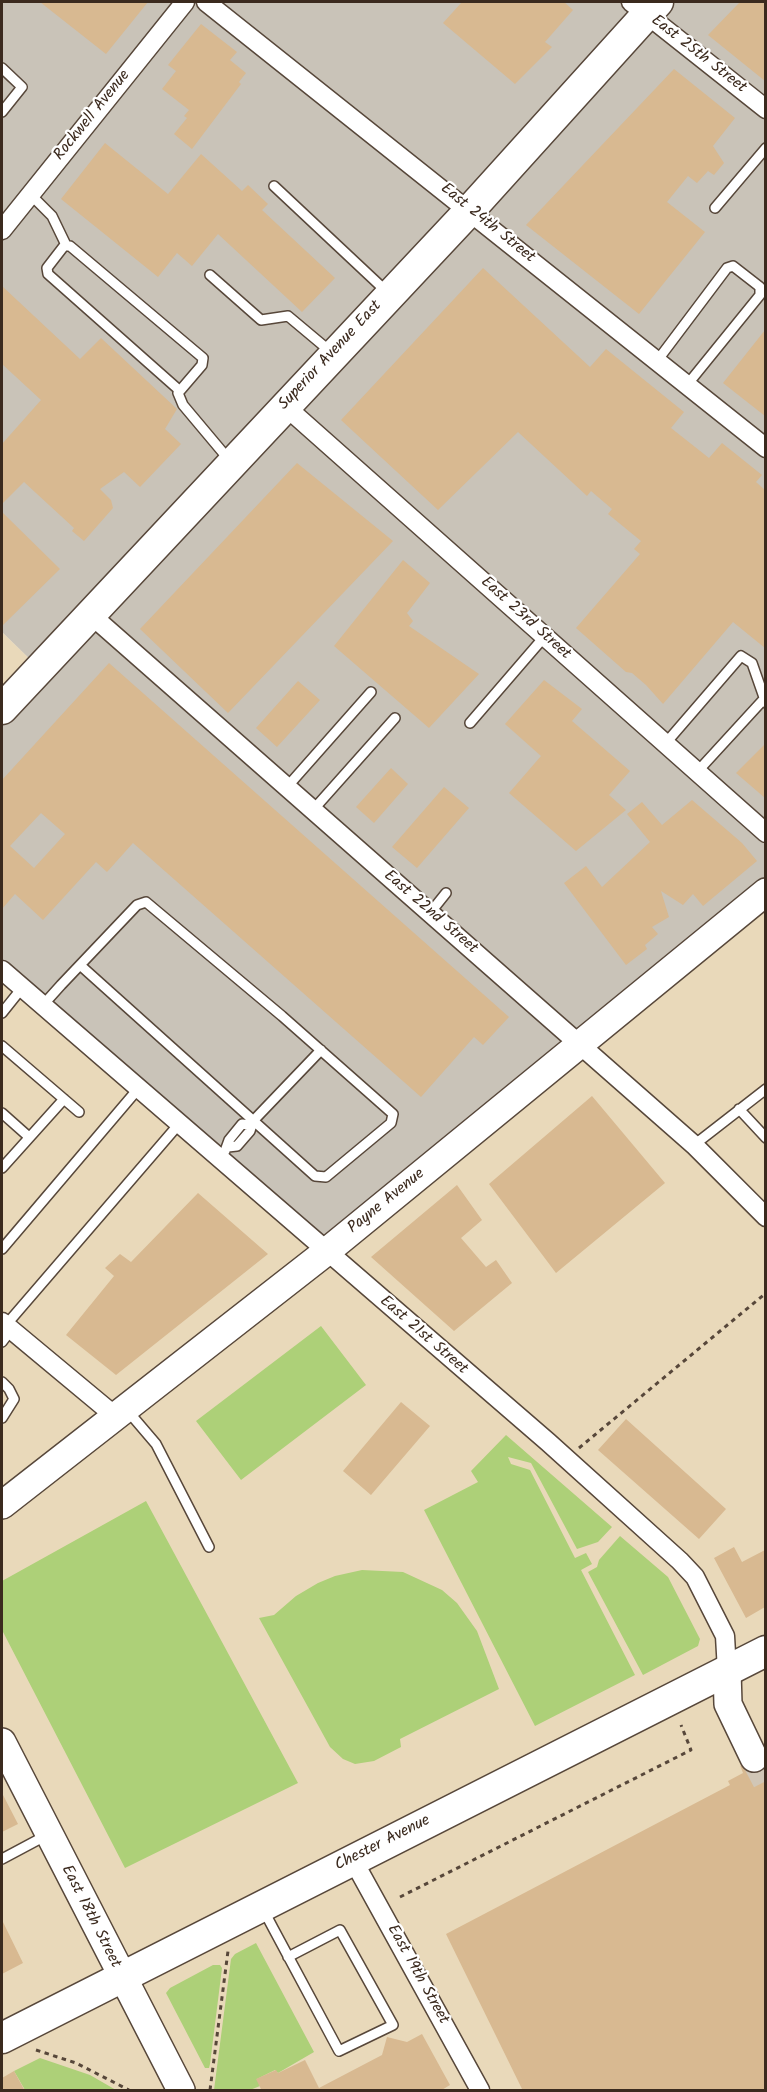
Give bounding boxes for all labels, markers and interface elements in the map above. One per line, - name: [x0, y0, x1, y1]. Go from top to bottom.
- street label: East 25th Street: [646, 12, 750, 98]
- street label: Rockwell Avenue: [51, 67, 135, 165]
- street label: East 24th Street: [436, 180, 538, 268]
- street label: Superior Avenue East: [275, 297, 387, 415]
- street label: East 23rd Street: [476, 573, 574, 665]
- street label: East 22nd Street: [379, 867, 481, 959]
- street label: Payne Avenue: [345, 1165, 429, 1239]
- street label: East 21st Street: [375, 1292, 471, 1380]
- street label: Chester Avenue: [332, 1812, 434, 1876]
- street label: East 18th Street: [56, 1862, 124, 1972]
- street label: East 19th Street: [382, 1922, 452, 2028]

